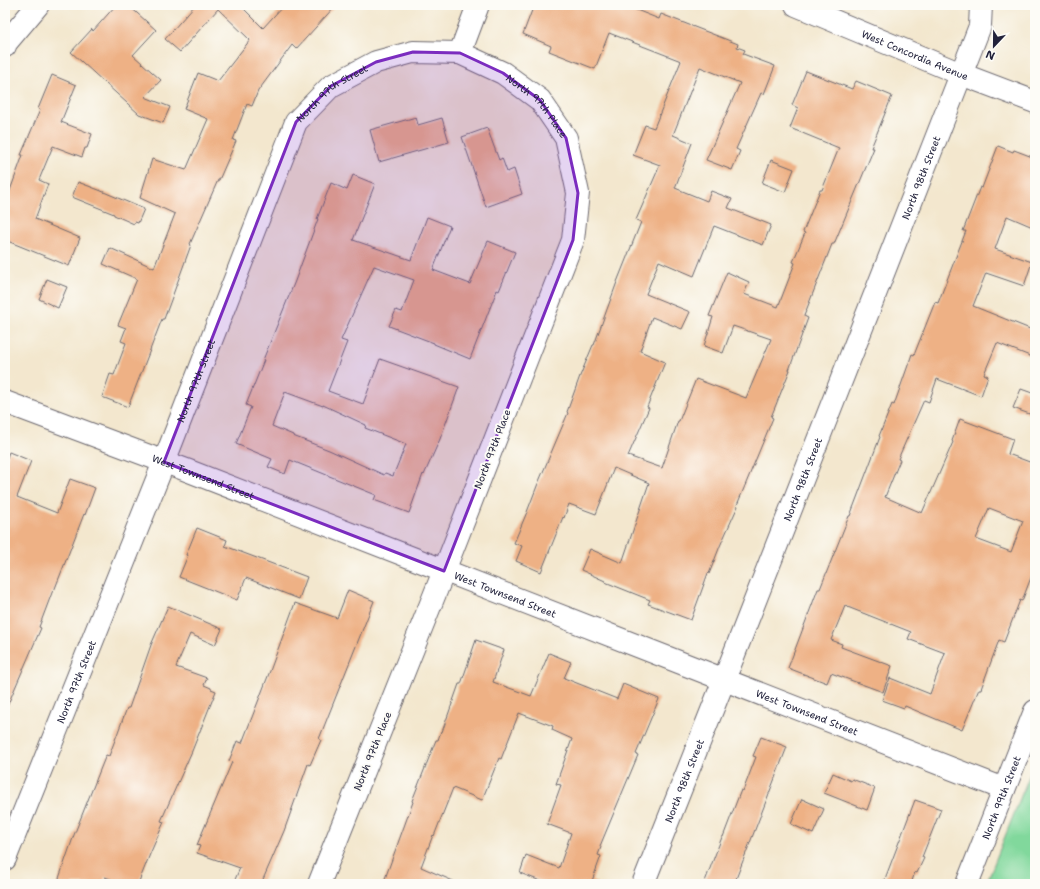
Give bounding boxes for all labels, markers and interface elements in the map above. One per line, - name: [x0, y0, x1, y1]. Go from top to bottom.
- north arrow: [974, 26, 1014, 66]
- street label: West Concordia Avenue: [860, 27, 970, 83]
- text: N: [983, 46, 997, 63]
- street label: North 97th Street: [293, 62, 370, 125]
- street label: North 97th Place: [503, 71, 570, 141]
- street label: North 98th Street: [899, 134, 943, 222]
- street label: North 97th Street: [174, 337, 218, 424]
- street label: North 97th Place: [471, 407, 514, 491]
- street label: North 98th Street: [781, 436, 825, 523]
- street label: West Townsend Street: [150, 452, 256, 503]
- street label: West Townsend Street: [452, 569, 558, 621]
- street label: North 97th Street: [54, 638, 99, 725]
- street label: West Townsend Street: [754, 687, 860, 738]
- street label: North 97th Place: [351, 709, 394, 793]
- street label: North 98th Street: [662, 737, 707, 825]
- street label: North 99th Street: [979, 754, 1024, 841]

